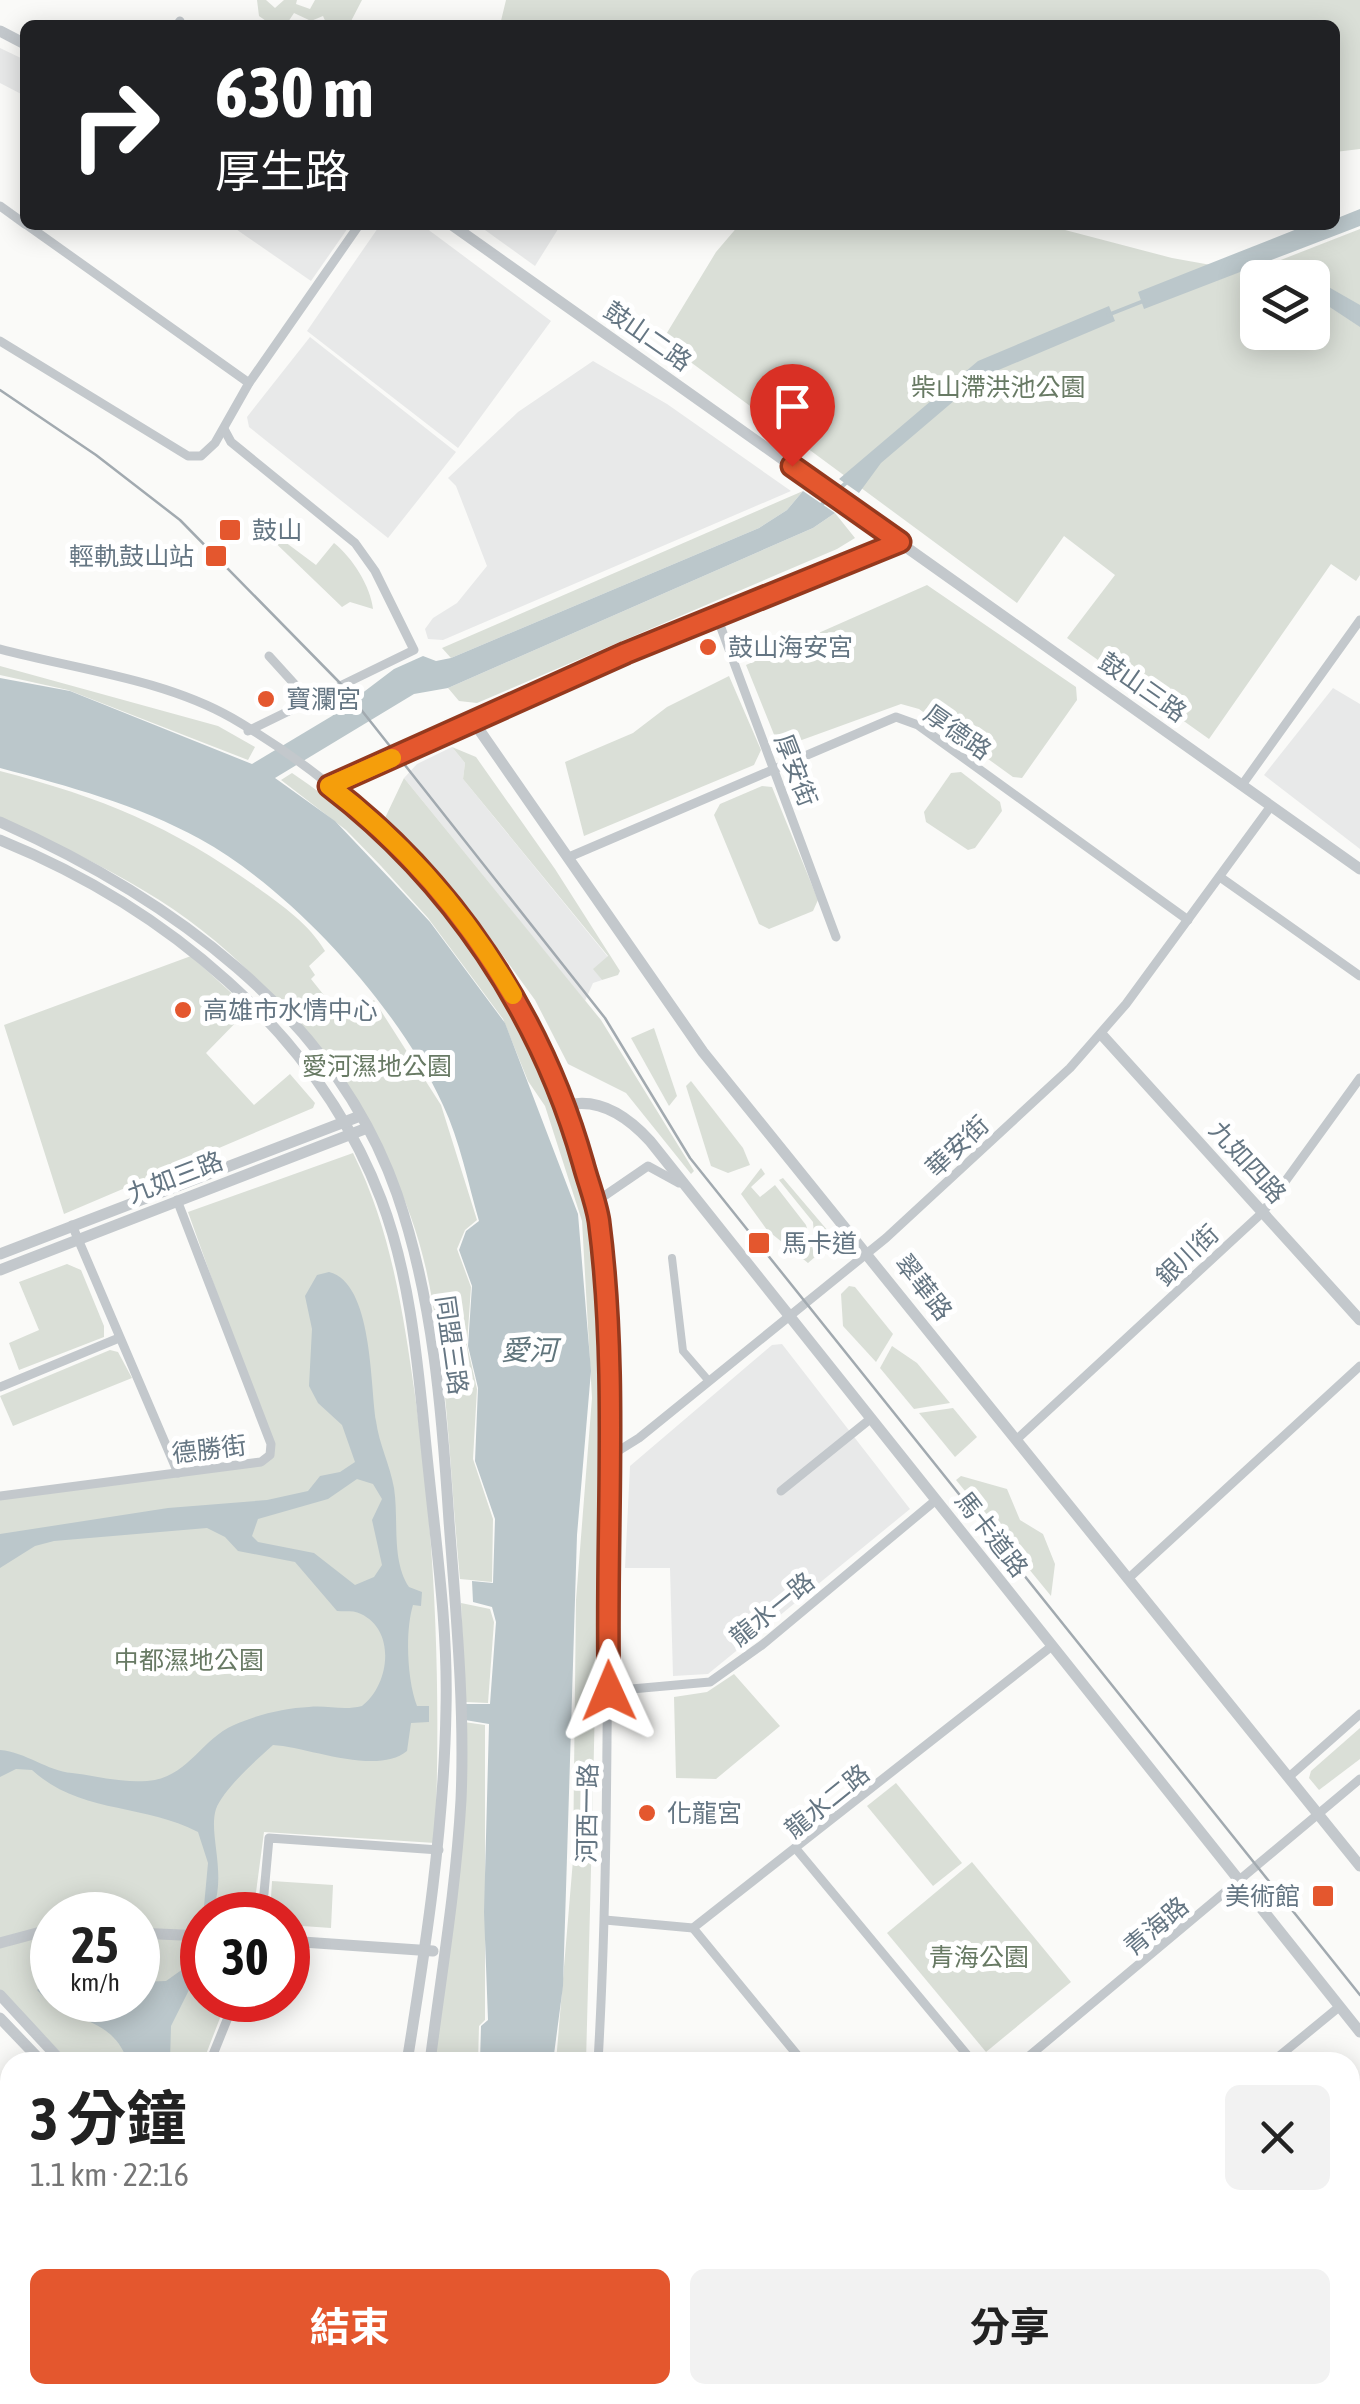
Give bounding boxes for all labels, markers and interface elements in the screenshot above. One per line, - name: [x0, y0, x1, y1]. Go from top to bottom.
- text: 630 m: [215, 52, 374, 132]
- icon: right: [50, 60, 180, 190]
- text: 厚生路: [215, 145, 350, 197]
- map controls: [1240, 260, 1330, 350]
- button: layers: [1240, 260, 1330, 350]
- street label: 鼓山二路: [599, 296, 697, 376]
- pin: [750, 364, 835, 467]
- park label: 柴山滯洪池公園: [910, 373, 1086, 401]
- icon: arrive: [765, 379, 820, 434]
- place label: 鼓山: [252, 516, 302, 544]
- marker: 鼓山: [217, 517, 243, 543]
- place label: 輕軌鼓山站: [69, 542, 194, 570]
- marker: 輕軌鼓山站: [203, 543, 229, 569]
- place label: 鼓山海安宮: [728, 633, 853, 661]
- marker: 鼓山海安宮: [697, 636, 719, 658]
- street label: 鼓山三路: [1094, 647, 1192, 727]
- place label: 寶瀾宮: [286, 685, 361, 713]
- marker: 寶瀾宮: [255, 688, 277, 710]
- street label: 厚德路: [919, 699, 997, 765]
- street label: 厚安街: [769, 730, 823, 810]
- place label: 高雄市水情中心: [203, 996, 378, 1024]
- marker: 高雄市水情中心: [172, 999, 194, 1021]
- park label: 愛河濕地公園: [302, 1052, 452, 1080]
- street label: 華安街: [920, 1110, 994, 1182]
- street label: 九如四路: [1204, 1115, 1292, 1209]
- street label: 九如三路: [123, 1146, 227, 1208]
- street label: 銀川街: [1150, 1219, 1224, 1291]
- place label: 馬卡道: [782, 1229, 857, 1257]
- marker: 馬卡道: [746, 1230, 772, 1256]
- street label: 翠華路: [890, 1249, 958, 1325]
- street label: 同盟三路: [431, 1294, 473, 1396]
- water label: 愛河: [501, 1334, 562, 1366]
- street label: 德勝街: [170, 1431, 248, 1467]
- street label: 馬卡道路: [950, 1486, 1034, 1582]
- street label: 龍水一路: [724, 1567, 820, 1651]
- position arrow: [557, 1639, 661, 1743]
- park label: 中都濕地公園: [114, 1646, 264, 1674]
- street label: 龍水二路: [779, 1759, 875, 1843]
- street label: 河西一路: [572, 1763, 602, 1863]
- place label: 化龍宮: [667, 1799, 742, 1827]
- marker: 化龍宮: [636, 1802, 658, 1824]
- place label: 美術館: [1225, 1882, 1300, 1910]
- marker: 美術館: [1310, 1883, 1336, 1909]
- street label: 青海路: [1118, 1891, 1194, 1961]
- speed limit sign: 30: [180, 1892, 310, 2022]
- text: 25: [71, 1916, 118, 1974]
- park label: 青海公園: [929, 1943, 1029, 1971]
- text: km/h: [70, 1968, 120, 1996]
- text: 3 分鐘: [30, 2084, 186, 2153]
- button: close: [1225, 2085, 1330, 2190]
- text: 1.1 km · 22:16: [30, 2156, 189, 2193]
- button: 結束: [30, 2269, 670, 2384]
- button: 分享: [690, 2269, 1330, 2384]

